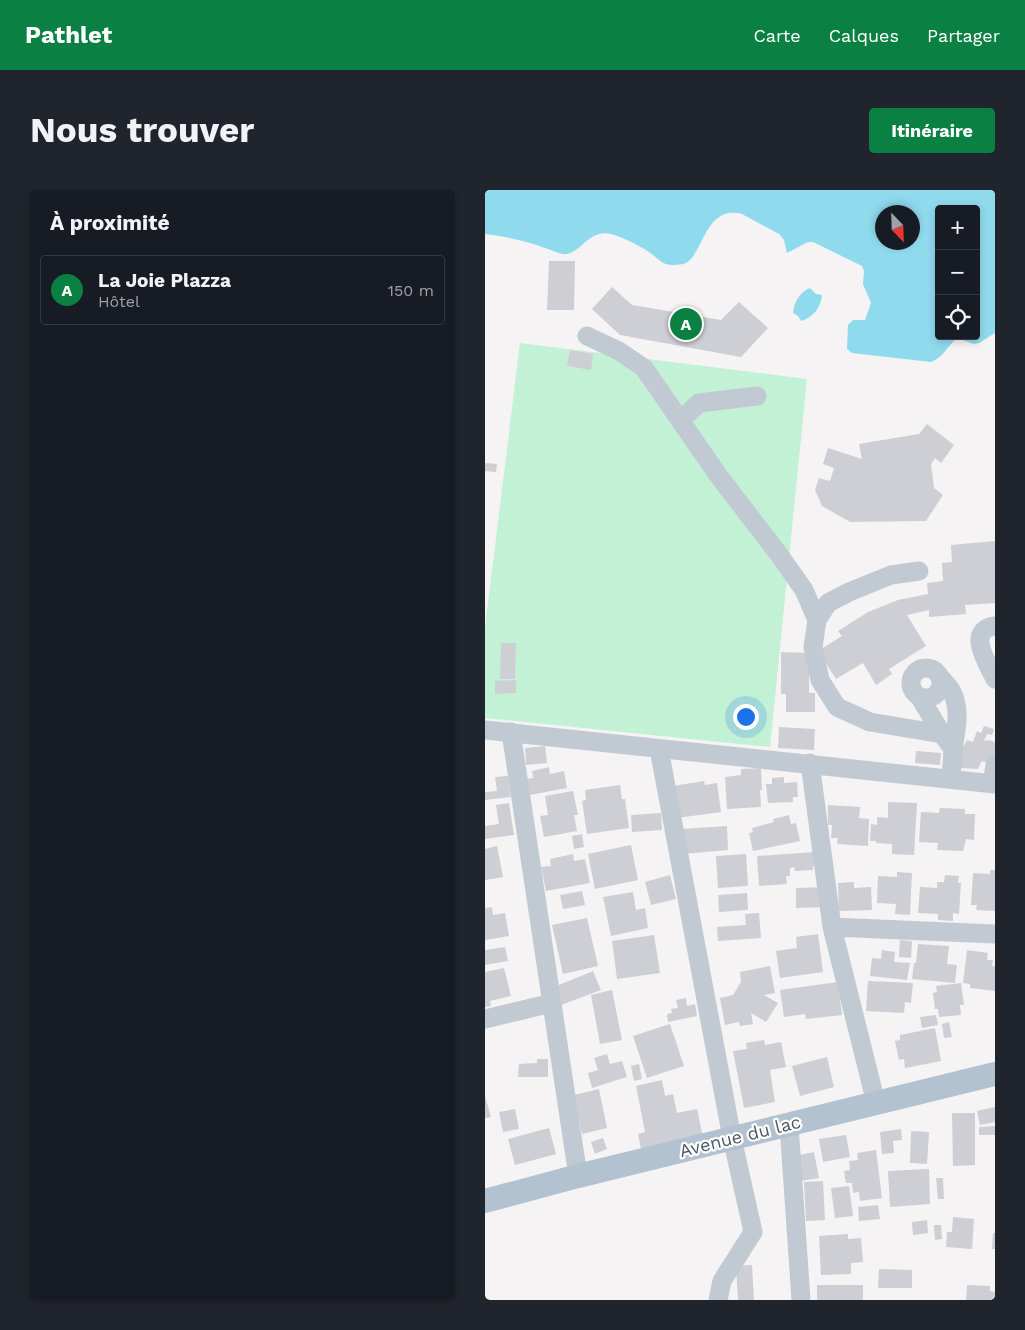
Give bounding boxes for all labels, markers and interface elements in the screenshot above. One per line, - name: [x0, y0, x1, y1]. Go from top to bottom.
- text: Pathlet: [25, 21, 112, 49]
- text: Carte: [753, 25, 801, 46]
- text: Calques: [829, 25, 899, 46]
- text: Partager: [927, 25, 1000, 46]
- button: Itinéraire: [869, 108, 995, 153]
- text: Nous trouver: [30, 109, 254, 151]
- north arrow: [875, 205, 920, 250]
- map controls: [935, 205, 980, 340]
- button: +: [935, 205, 980, 250]
- text: À proximité: [50, 210, 170, 235]
- button: −: [935, 250, 980, 295]
- text: La Joie Plazza: [98, 269, 231, 292]
- text: A: [62, 281, 72, 300]
- text: 150 m: [388, 281, 434, 300]
- text: Hôtel: [98, 292, 140, 311]
- button: locate: [935, 295, 980, 340]
- pin: A: [670, 305, 702, 343]
- your location: [733, 704, 759, 730]
- street label: Avenue du lac: [677, 1111, 803, 1161]

